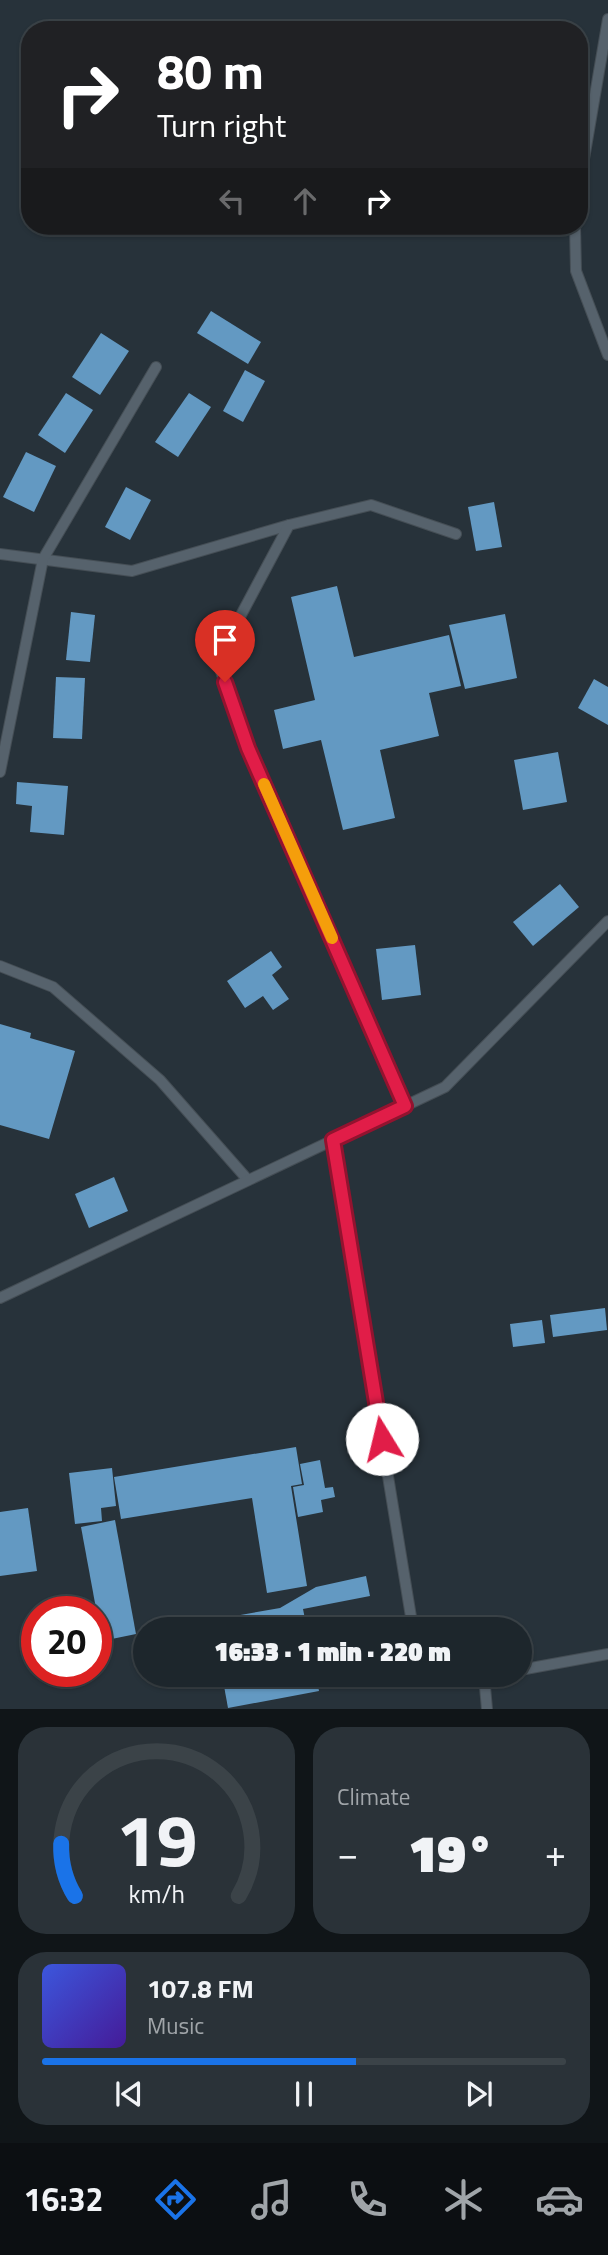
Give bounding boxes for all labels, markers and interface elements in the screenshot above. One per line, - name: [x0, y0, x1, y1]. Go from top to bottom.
- text: 80 m: [157, 33, 264, 108]
- icon: right: [42, 49, 133, 140]
- text: Turn right: [157, 101, 286, 149]
- icon: left: [213, 182, 251, 220]
- icon: ahead: [286, 182, 324, 220]
- icon: right: [359, 182, 397, 220]
- pin: [195, 610, 255, 682]
- icon: arrive: [206, 621, 244, 659]
- position arrow: [345, 1402, 419, 1476]
- speed limit sign: 20: [21, 1596, 112, 1687]
- text: 16:33 · 1 min · 220 m: [214, 1632, 451, 1671]
- text: Climate: [337, 1779, 410, 1814]
- text: 19: [116, 1785, 197, 1895]
- text: 19°: [409, 1813, 494, 1892]
- text: −: [337, 1824, 358, 1882]
- text: +: [545, 1824, 566, 1882]
- text: km/h: [128, 1875, 185, 1913]
- text: 107.8 FM: [147, 1969, 254, 2008]
- text: Music: [147, 2008, 204, 2043]
- icon: previous: [110, 2075, 148, 2113]
- icon: pause: [285, 2075, 323, 2113]
- icon: next: [460, 2075, 498, 2113]
- text: 16:32: [24, 2175, 103, 2223]
- icon: directions: [151, 2175, 200, 2224]
- icon: music: [247, 2175, 296, 2224]
- icon: phone: [343, 2175, 392, 2224]
- icon: climate: [439, 2175, 488, 2224]
- icon: car: [535, 2175, 584, 2224]

